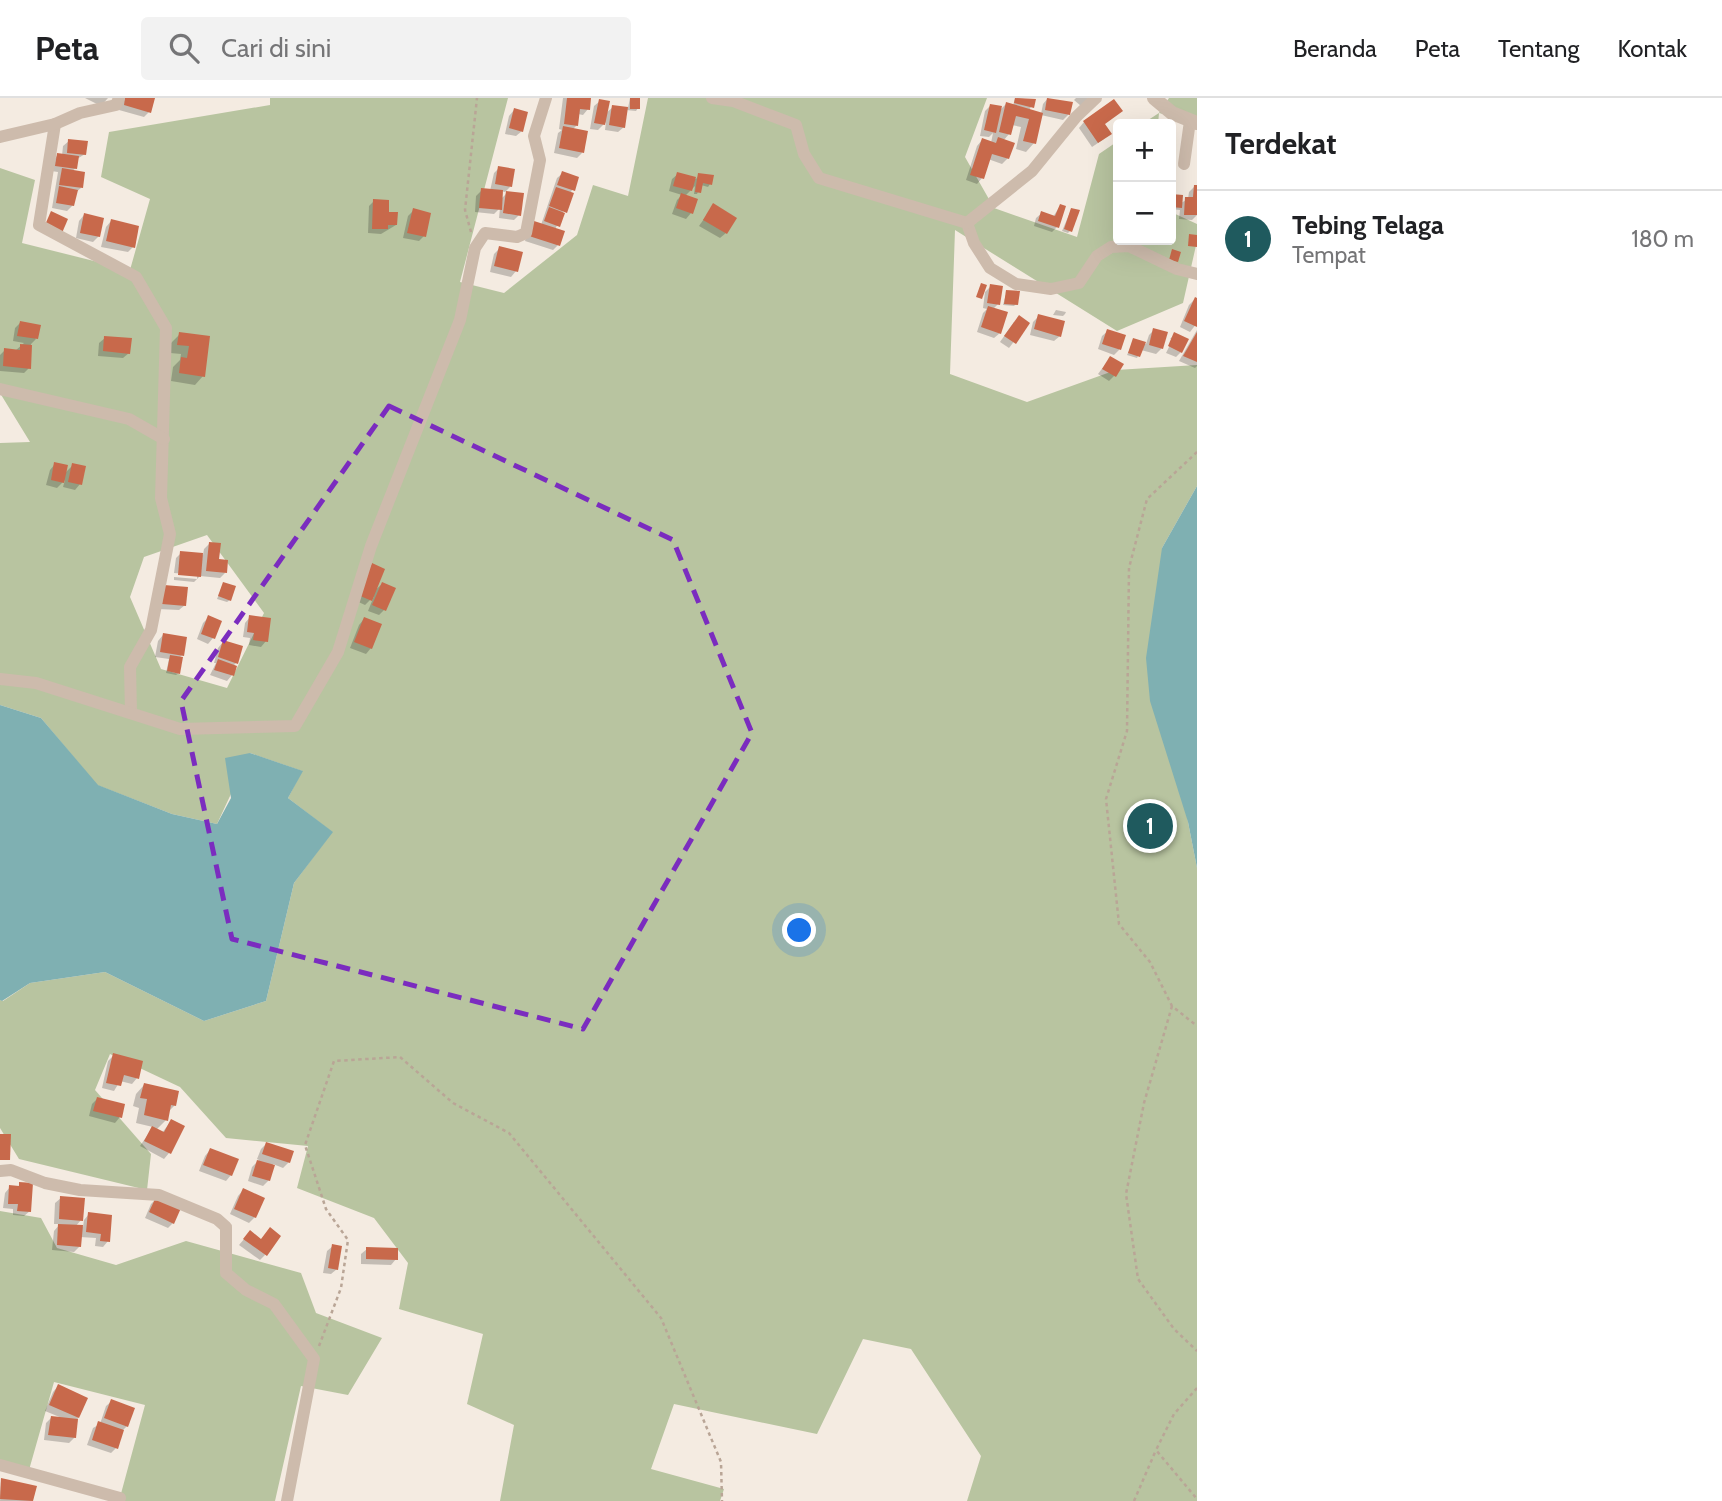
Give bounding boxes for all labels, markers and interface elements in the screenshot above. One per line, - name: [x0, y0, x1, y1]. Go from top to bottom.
- search box: [141, 17, 631, 80]
- text: Peta: [35, 28, 99, 68]
- icon: search: [165, 29, 203, 67]
- text: Cari di sini: [221, 32, 331, 64]
- text: Beranda: [1293, 34, 1377, 63]
- text: Peta: [1415, 34, 1460, 63]
- text: Tentang: [1498, 34, 1579, 63]
- text: Kontak: [1617, 34, 1687, 63]
- map controls: [1113, 119, 1176, 245]
- button: +: [1113, 119, 1176, 182]
- text: Terdekat: [1225, 125, 1337, 162]
- button: −: [1113, 182, 1176, 245]
- text: Tebing Telaga: [1292, 209, 1444, 241]
- text: 1: [1244, 225, 1252, 253]
- text: 180 m: [1631, 225, 1694, 253]
- text: Tempat: [1292, 241, 1366, 269]
- pin: 1: [1127, 800, 1173, 852]
- your location: [782, 913, 816, 947]

